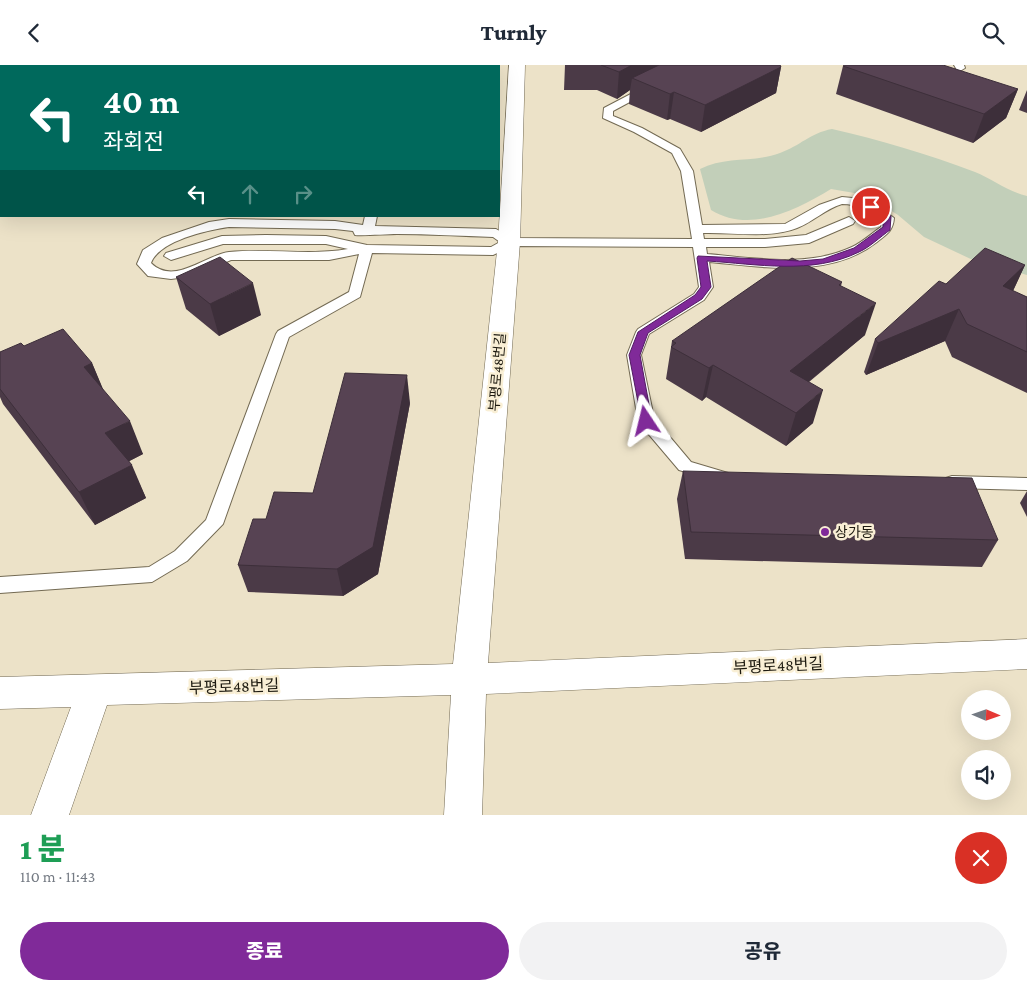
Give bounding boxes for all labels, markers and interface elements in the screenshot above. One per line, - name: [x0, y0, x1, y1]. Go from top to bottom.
- icon: back: [20, 19, 48, 47]
- icon: search: [979, 19, 1007, 47]
- text: Turnly: [480, 20, 547, 45]
- text: 40 m: [103, 82, 180, 121]
- icon: left: [20, 85, 85, 150]
- text: 좌회전: [103, 129, 164, 154]
- icon: left: [183, 180, 211, 208]
- icon: ahead: [236, 180, 264, 208]
- icon: right: [289, 180, 317, 208]
- pin: [850, 186, 892, 228]
- icon: arrive: [857, 193, 885, 221]
- street label: 부평로48번길: [486, 332, 508, 412]
- position arrow: [619, 394, 671, 446]
- place label: 상가동: [835, 524, 874, 540]
- marker: 상가동: [819, 526, 831, 538]
- street label: 부평로48번길: [732, 655, 824, 676]
- street label: 부평로48번길: [189, 676, 279, 697]
- north arrow: [961, 690, 1011, 740]
- map controls: [961, 690, 1011, 800]
- button: sound: [961, 750, 1011, 800]
- text: 1 분: [20, 832, 65, 865]
- button: close: [955, 832, 1007, 884]
- text: 110 m · 11:43: [20, 868, 95, 885]
- button: 종료: [20, 922, 509, 980]
- button: 공유: [519, 922, 1007, 980]

